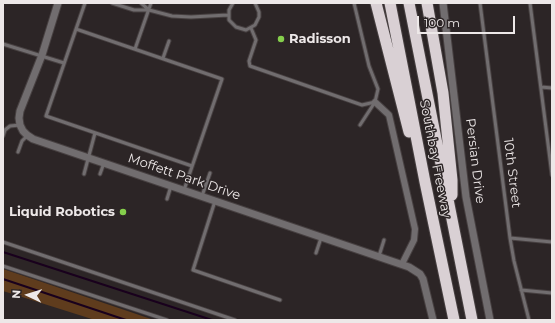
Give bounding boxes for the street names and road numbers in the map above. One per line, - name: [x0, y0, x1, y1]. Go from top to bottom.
- street label: Southbay Freeway: [416, 99, 454, 219]
- street label: Persian Drive: [462, 117, 488, 205]
- street label: 10th Street: [500, 137, 524, 209]
- street label: Moffett Park Drive: [126, 150, 242, 204]

